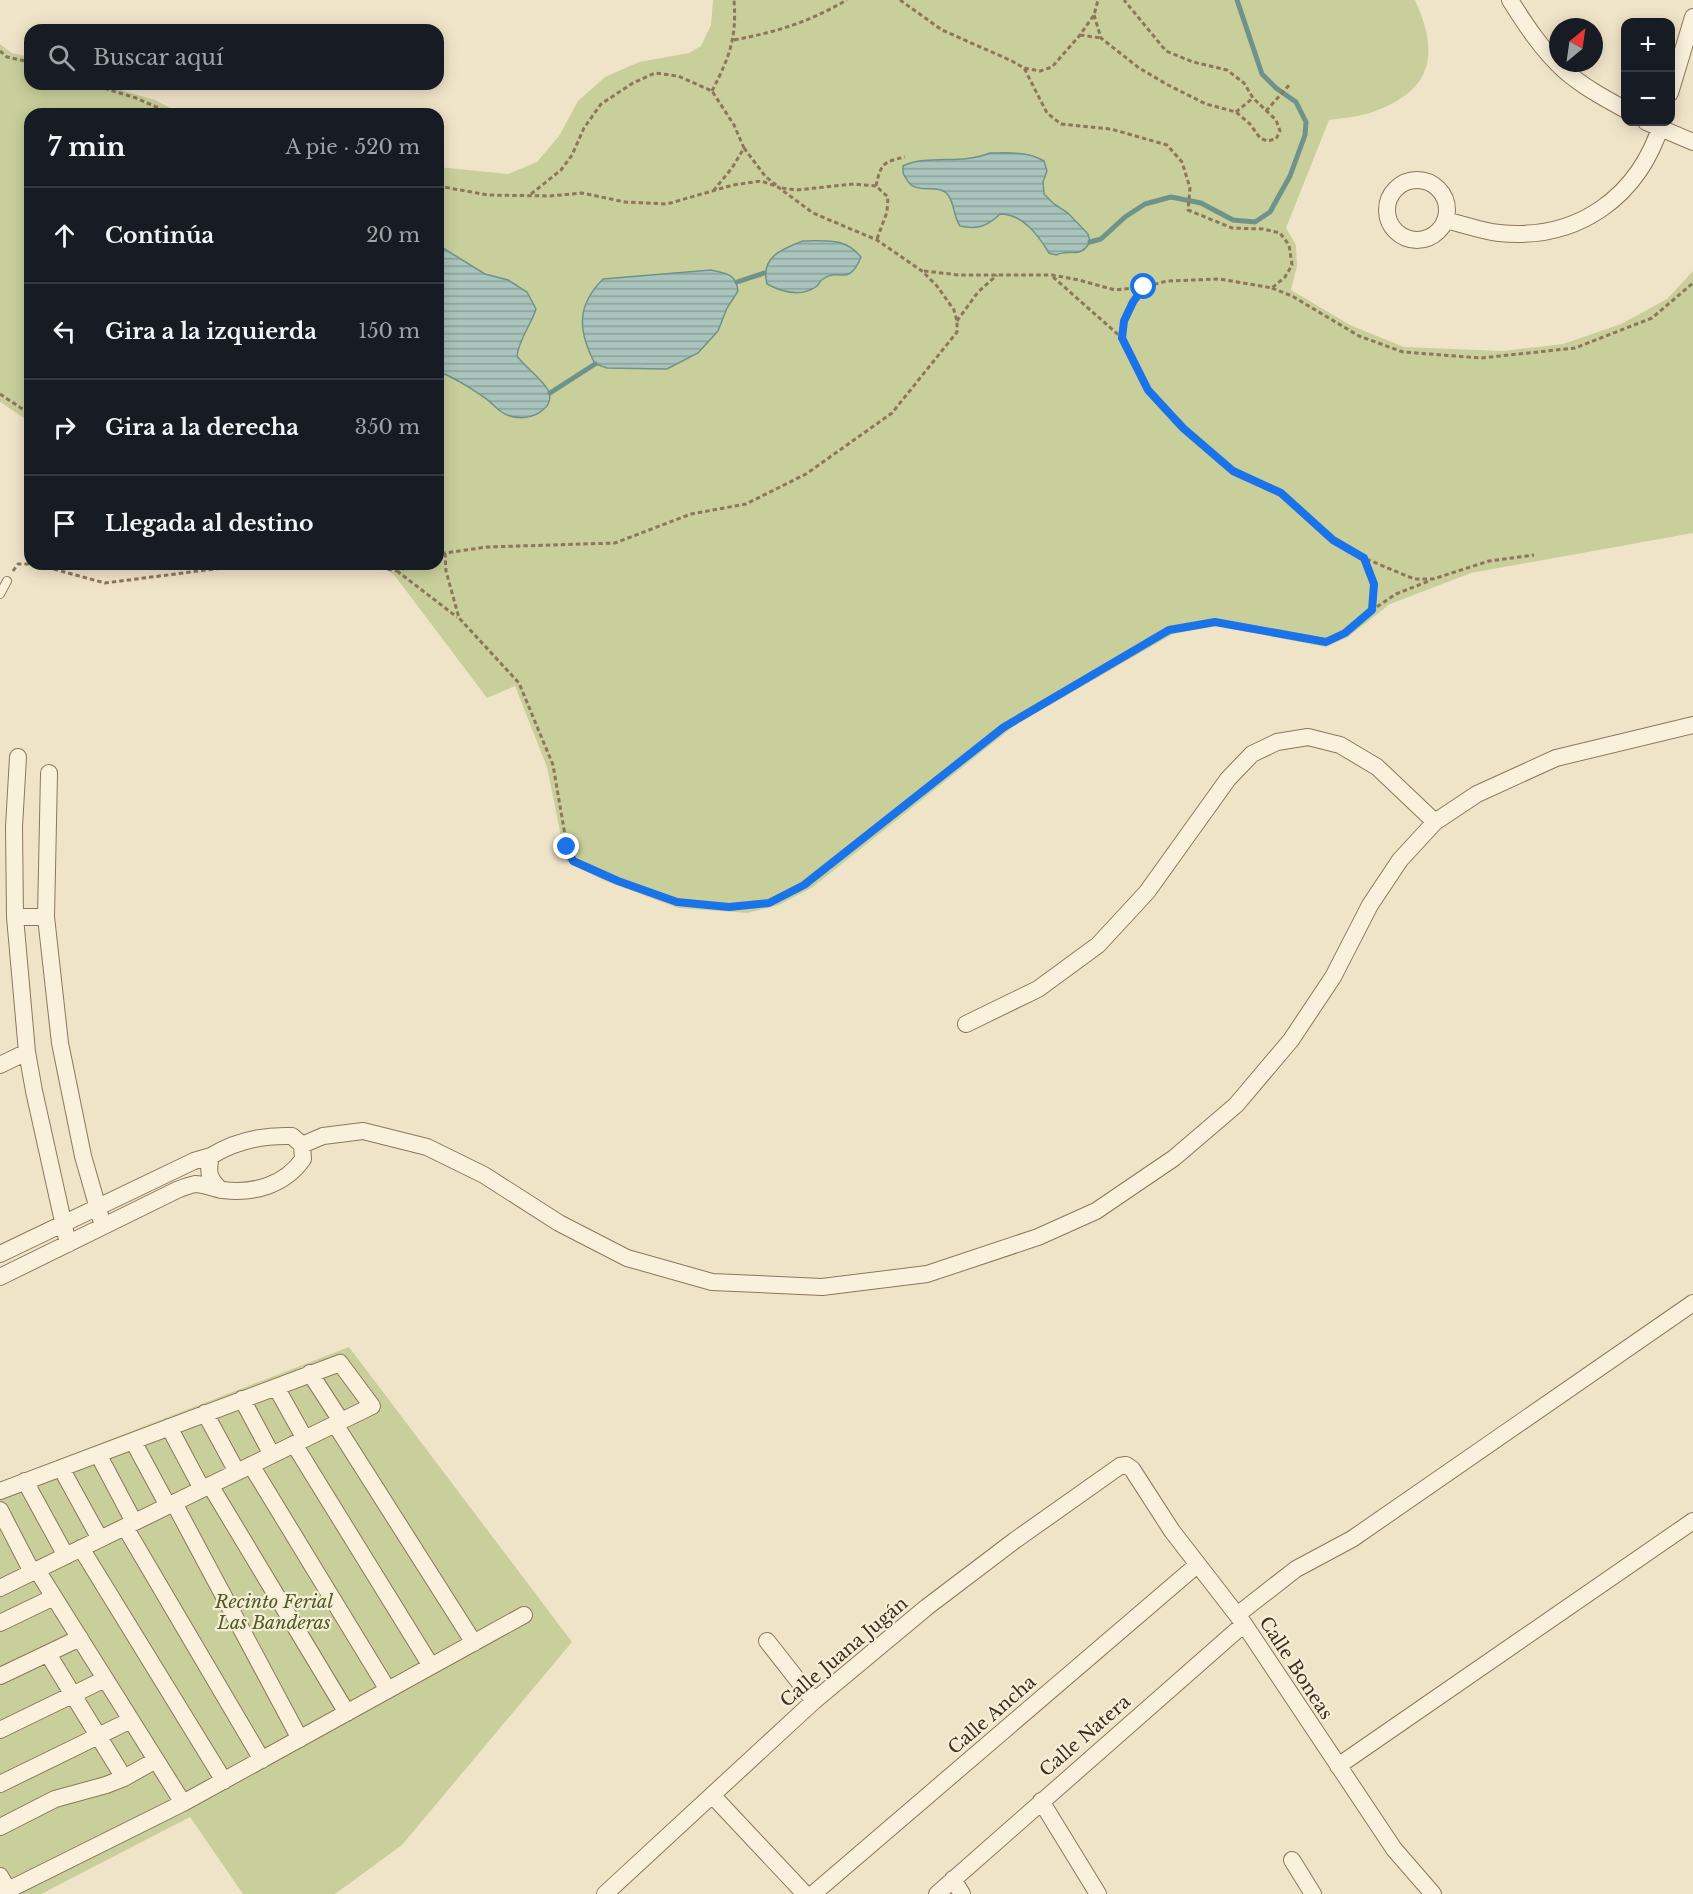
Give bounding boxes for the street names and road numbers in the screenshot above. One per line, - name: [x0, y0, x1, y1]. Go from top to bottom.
- street label: Calle Juana Jugán: [776, 1592, 912, 1712]
- street label: Calle Boneas: [1255, 1613, 1337, 1723]
- street label: Calle Ancha: [944, 1671, 1040, 1759]
- street label: Calle Natera: [1035, 1691, 1135, 1781]

